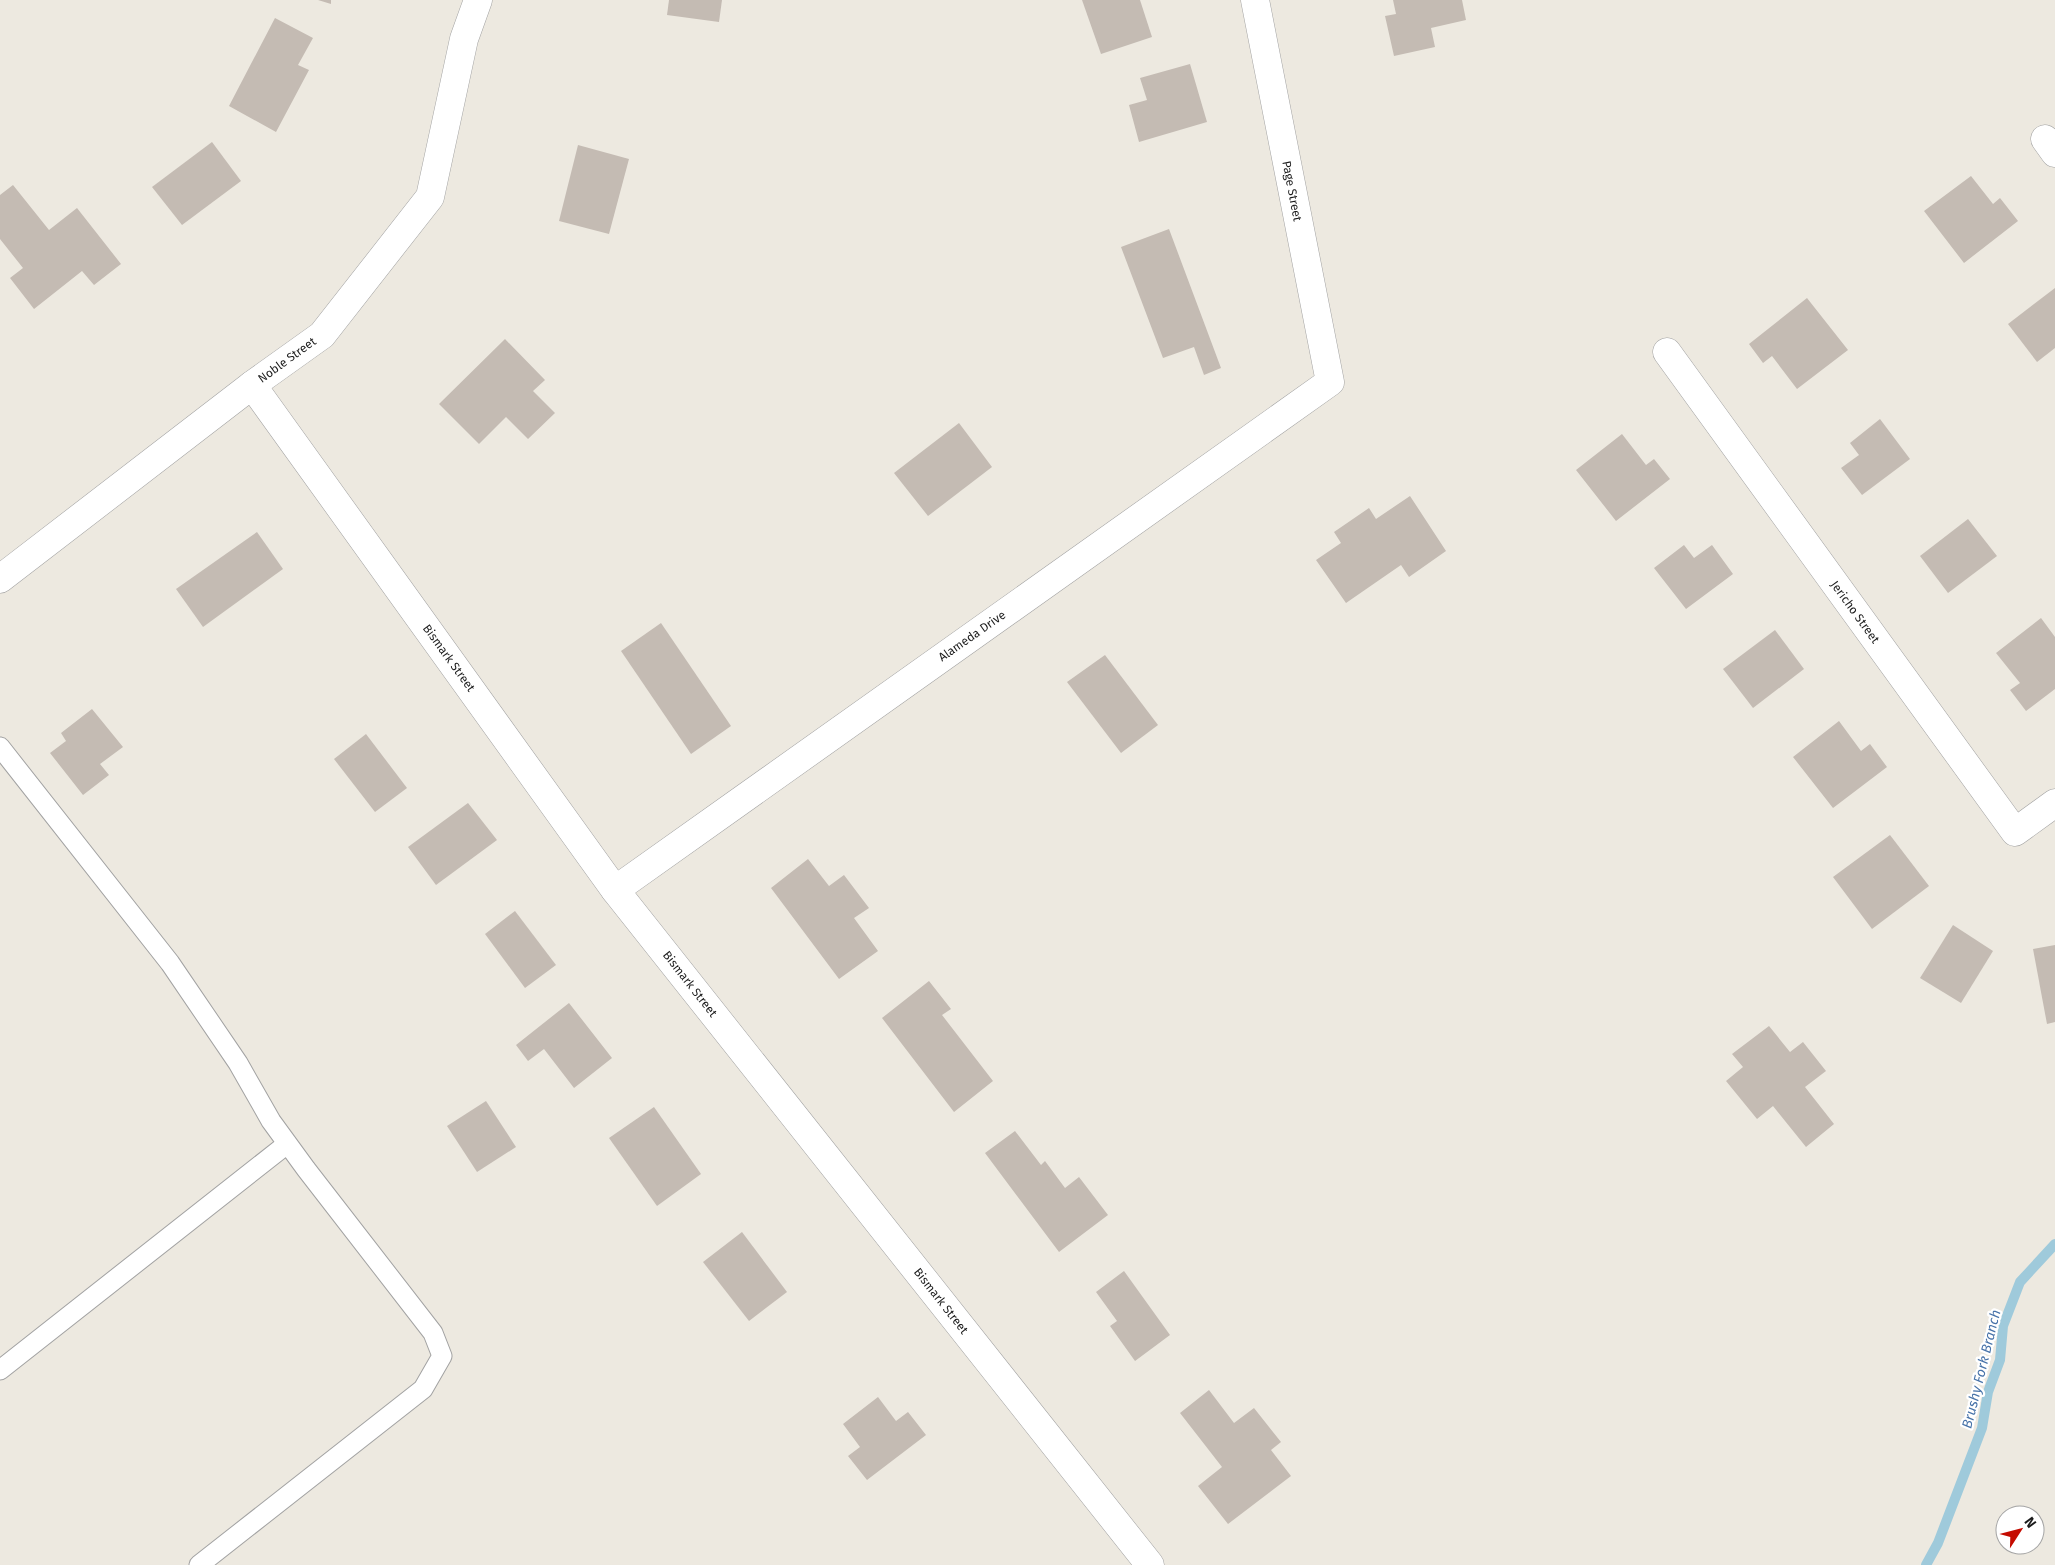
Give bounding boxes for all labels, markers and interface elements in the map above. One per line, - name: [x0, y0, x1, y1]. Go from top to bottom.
- street label: Page Street: [1279, 160, 1305, 223]
- street label: Noble Street: [255, 334, 319, 386]
- street label: Jericho Street: [1828, 578, 1883, 646]
- street label: Alameda Drive: [936, 608, 1008, 664]
- street label: Bismark Street: [420, 622, 478, 695]
- street label: Bismark Street: [660, 948, 720, 1020]
- street label: Bismark Street: [911, 1265, 971, 1337]
- water label: Brushy Fork Branch: [1958, 1308, 2004, 1430]
- north arrow: [1995, 1505, 2045, 1555]
- text: N: [2021, 1514, 2040, 1531]

